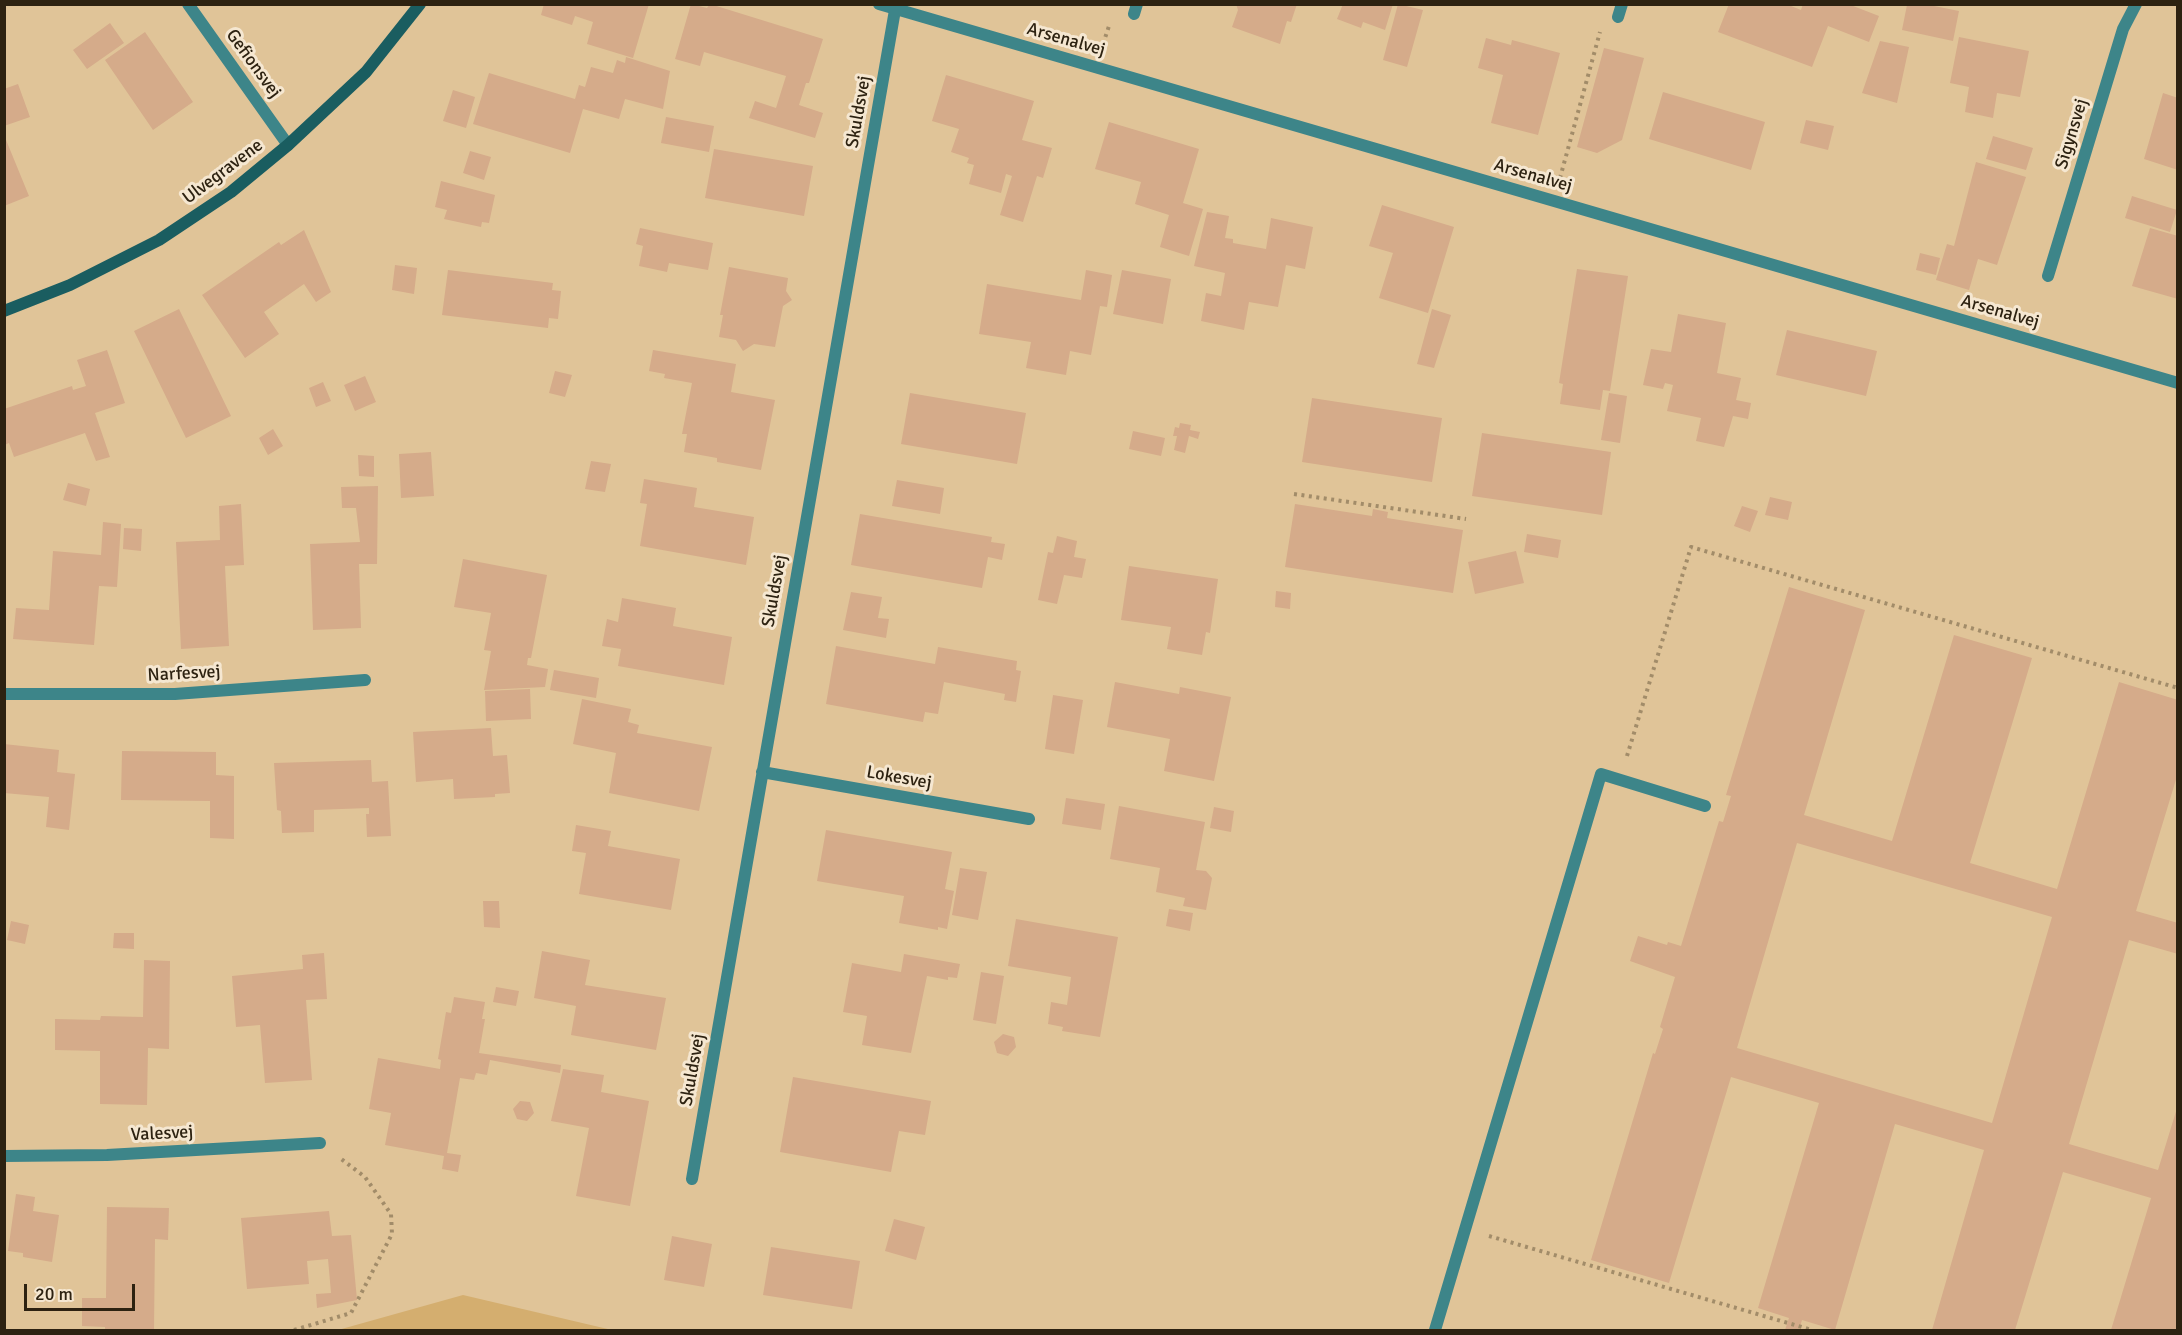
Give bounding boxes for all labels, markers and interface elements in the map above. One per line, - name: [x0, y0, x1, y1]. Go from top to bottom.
- street label: Arsenalvej: [1024, 19, 1108, 61]
- street label: Gefionsvej: [221, 25, 285, 103]
- street label: Skuldsvej: [842, 74, 876, 150]
- street label: Sigynsvej: [2051, 96, 2093, 172]
- street label: Ulvegravene: [179, 135, 267, 209]
- street label: Arsenalvej: [1491, 155, 1575, 197]
- street label: Arsenalvej: [1958, 291, 2042, 333]
- street label: Skuldsvej: [758, 553, 792, 629]
- street label: Narfesvej: [147, 661, 221, 687]
- street label: Lokesvej: [865, 762, 933, 794]
- street label: Skuldsvej: [676, 1032, 710, 1108]
- street label: Valesvej: [130, 1122, 194, 1146]
- scale bar: [27, 1272, 138, 1310]
- text: 20 m: [35, 1283, 73, 1305]

